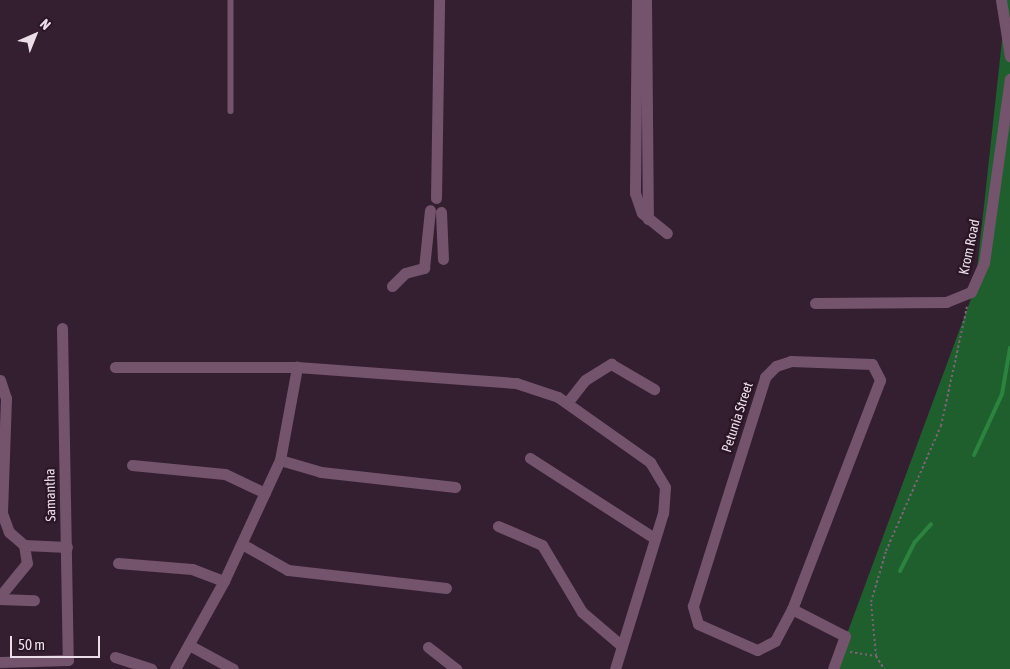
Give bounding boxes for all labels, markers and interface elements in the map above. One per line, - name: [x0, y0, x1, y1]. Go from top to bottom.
- north arrow: [10, 10, 60, 60]
- text: N: [37, 16, 54, 33]
- street label: Krom Road: [955, 218, 983, 276]
- street label: Petunia Street: [718, 380, 756, 454]
- street label: Samantha: [41, 468, 59, 522]
- scale bar: [12, 626, 102, 658]
- text: 50 m: [18, 636, 45, 653]

